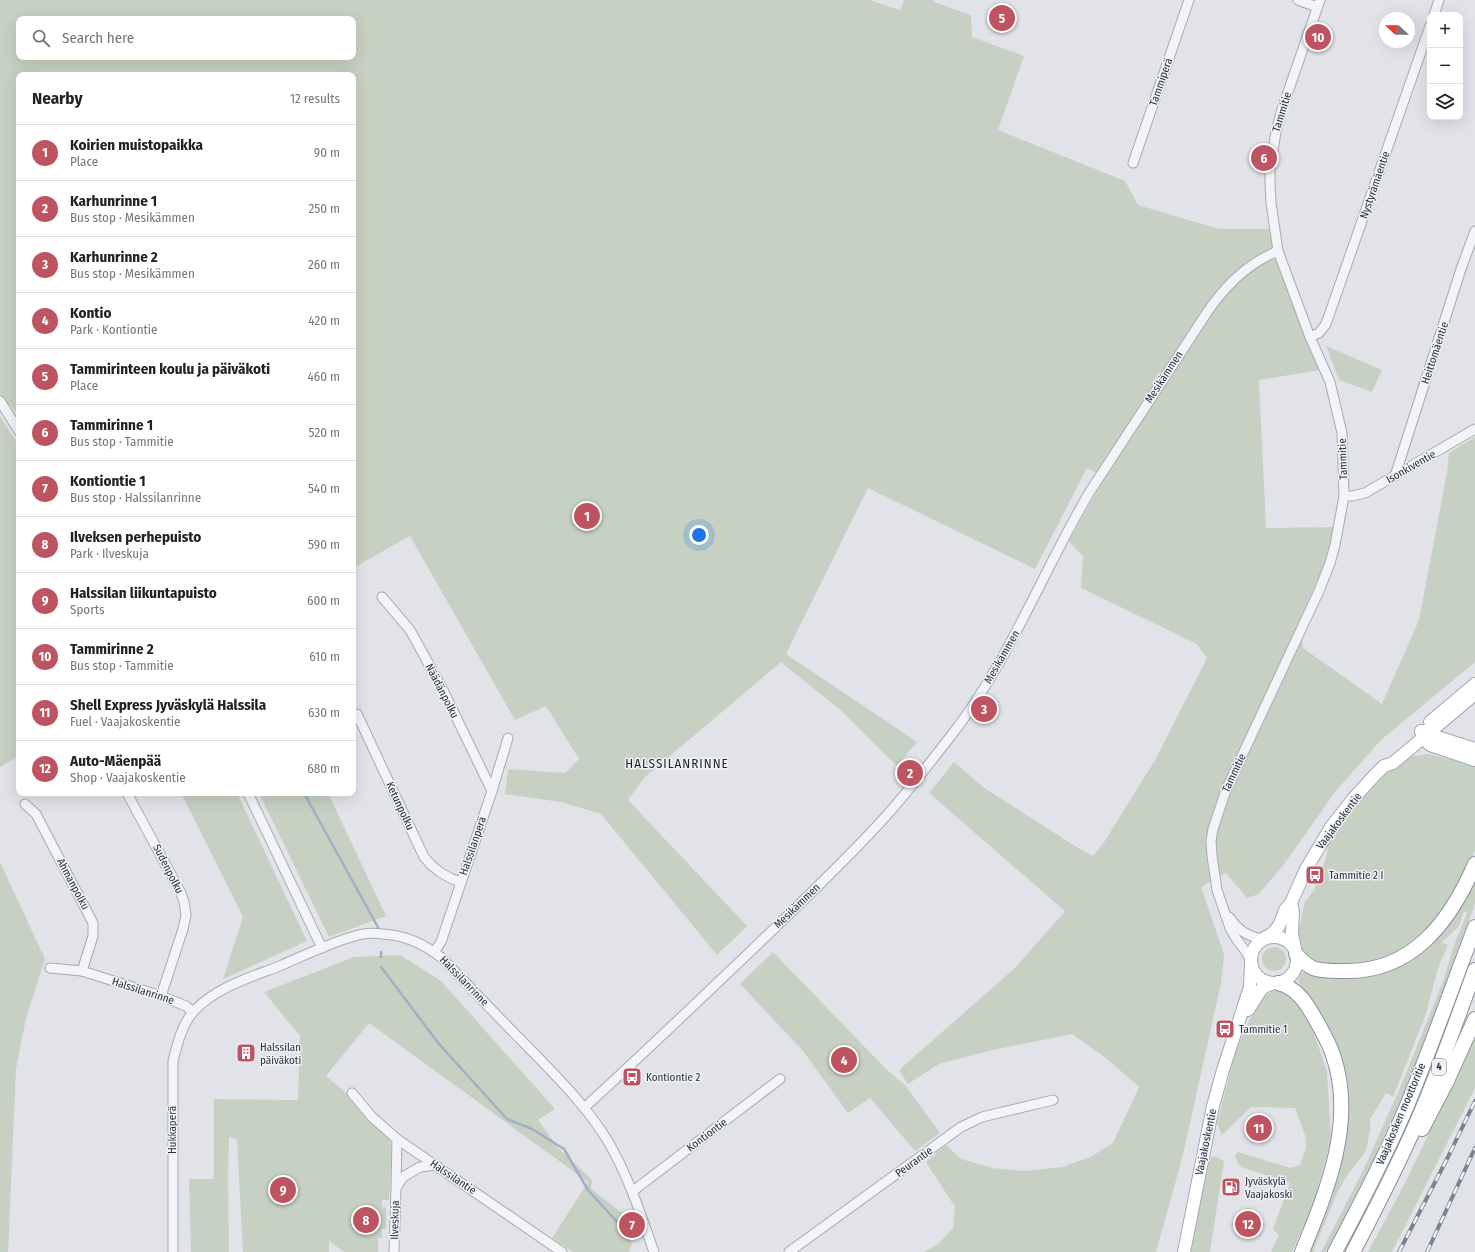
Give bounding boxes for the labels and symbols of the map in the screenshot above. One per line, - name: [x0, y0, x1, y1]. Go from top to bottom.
- pin: 5: [989, 3, 1015, 33]
- north arrow: [1379, 12, 1415, 48]
- pin: 10: [1305, 22, 1331, 52]
- street label: Tammiperä: [1147, 56, 1175, 108]
- street label: Tammitie: [1270, 90, 1294, 134]
- pin: 6: [1251, 143, 1277, 173]
- street label: Nystyrämäentie: [1357, 150, 1393, 220]
- street label: Heittomäentie: [1419, 320, 1451, 386]
- street label: Mesikämmen: [1142, 349, 1186, 405]
- street label: Tammitie: [1336, 438, 1350, 480]
- street label: Isonkiventie: [1384, 448, 1438, 486]
- pin: 1: [574, 501, 600, 531]
- your location: [689, 525, 709, 545]
- street label: Mesikämmen: [982, 628, 1022, 686]
- street label: Näädänpolku: [423, 661, 461, 721]
- pin: 3: [971, 694, 997, 724]
- street label: Tammitie: [1219, 751, 1249, 795]
- district label: HALSSILANRINNE: [625, 756, 729, 771]
- pin: 2: [897, 758, 923, 788]
- street label: Ketunpolku: [383, 780, 417, 832]
- street label: Vaajakoskentie: [1313, 790, 1365, 852]
- street label: Halssilanperä: [457, 815, 489, 877]
- street label: Sudenpolku: [150, 842, 186, 896]
- street label: Ahmanpolku: [54, 856, 92, 912]
- bus stop icon: Tammitie 2 I: [1304, 864, 1326, 886]
- place label: Tammitie 2 I: [1329, 869, 1383, 882]
- street label: Mesikämmen: [771, 881, 823, 931]
- street label: Halssilanrinne: [437, 953, 491, 1009]
- street label: Halssilanrinne: [110, 975, 176, 1007]
- bus stop icon: Tammitie 1: [1214, 1018, 1236, 1040]
- place label: Tammitie 1: [1239, 1023, 1287, 1036]
- place label: Halssilan päiväkoti: [260, 1041, 301, 1067]
- building icon: Halssilan päiväkoti: [235, 1042, 257, 1064]
- pin: 4: [831, 1045, 857, 1075]
- road number: 4: [1432, 1059, 1446, 1075]
- street label: Vaajakosken moottoritie: [1374, 1061, 1428, 1167]
- bus stop icon: Kontiontie 2: [621, 1066, 643, 1088]
- place label: Kontiontie 2: [646, 1071, 701, 1084]
- street label: Hukkaperä: [166, 1106, 179, 1154]
- street label: Vaajakoskentie: [1193, 1108, 1219, 1176]
- pin: 11: [1246, 1113, 1272, 1143]
- street label: Kontiontie: [684, 1116, 730, 1154]
- street label: Peurantie: [893, 1144, 935, 1180]
- street label: Halssilantie: [427, 1157, 479, 1197]
- pin: 9: [270, 1175, 296, 1205]
- place label: Jyväskylä Vaajakoski: [1245, 1175, 1293, 1201]
- fuel station icon: Jyväskylä Vaajakoski: [1220, 1176, 1242, 1198]
- street label: Ilveskuja: [388, 1200, 402, 1240]
- pin: 8: [353, 1205, 379, 1235]
- pin: 12: [1235, 1209, 1261, 1239]
- pin: 7: [619, 1210, 645, 1240]

